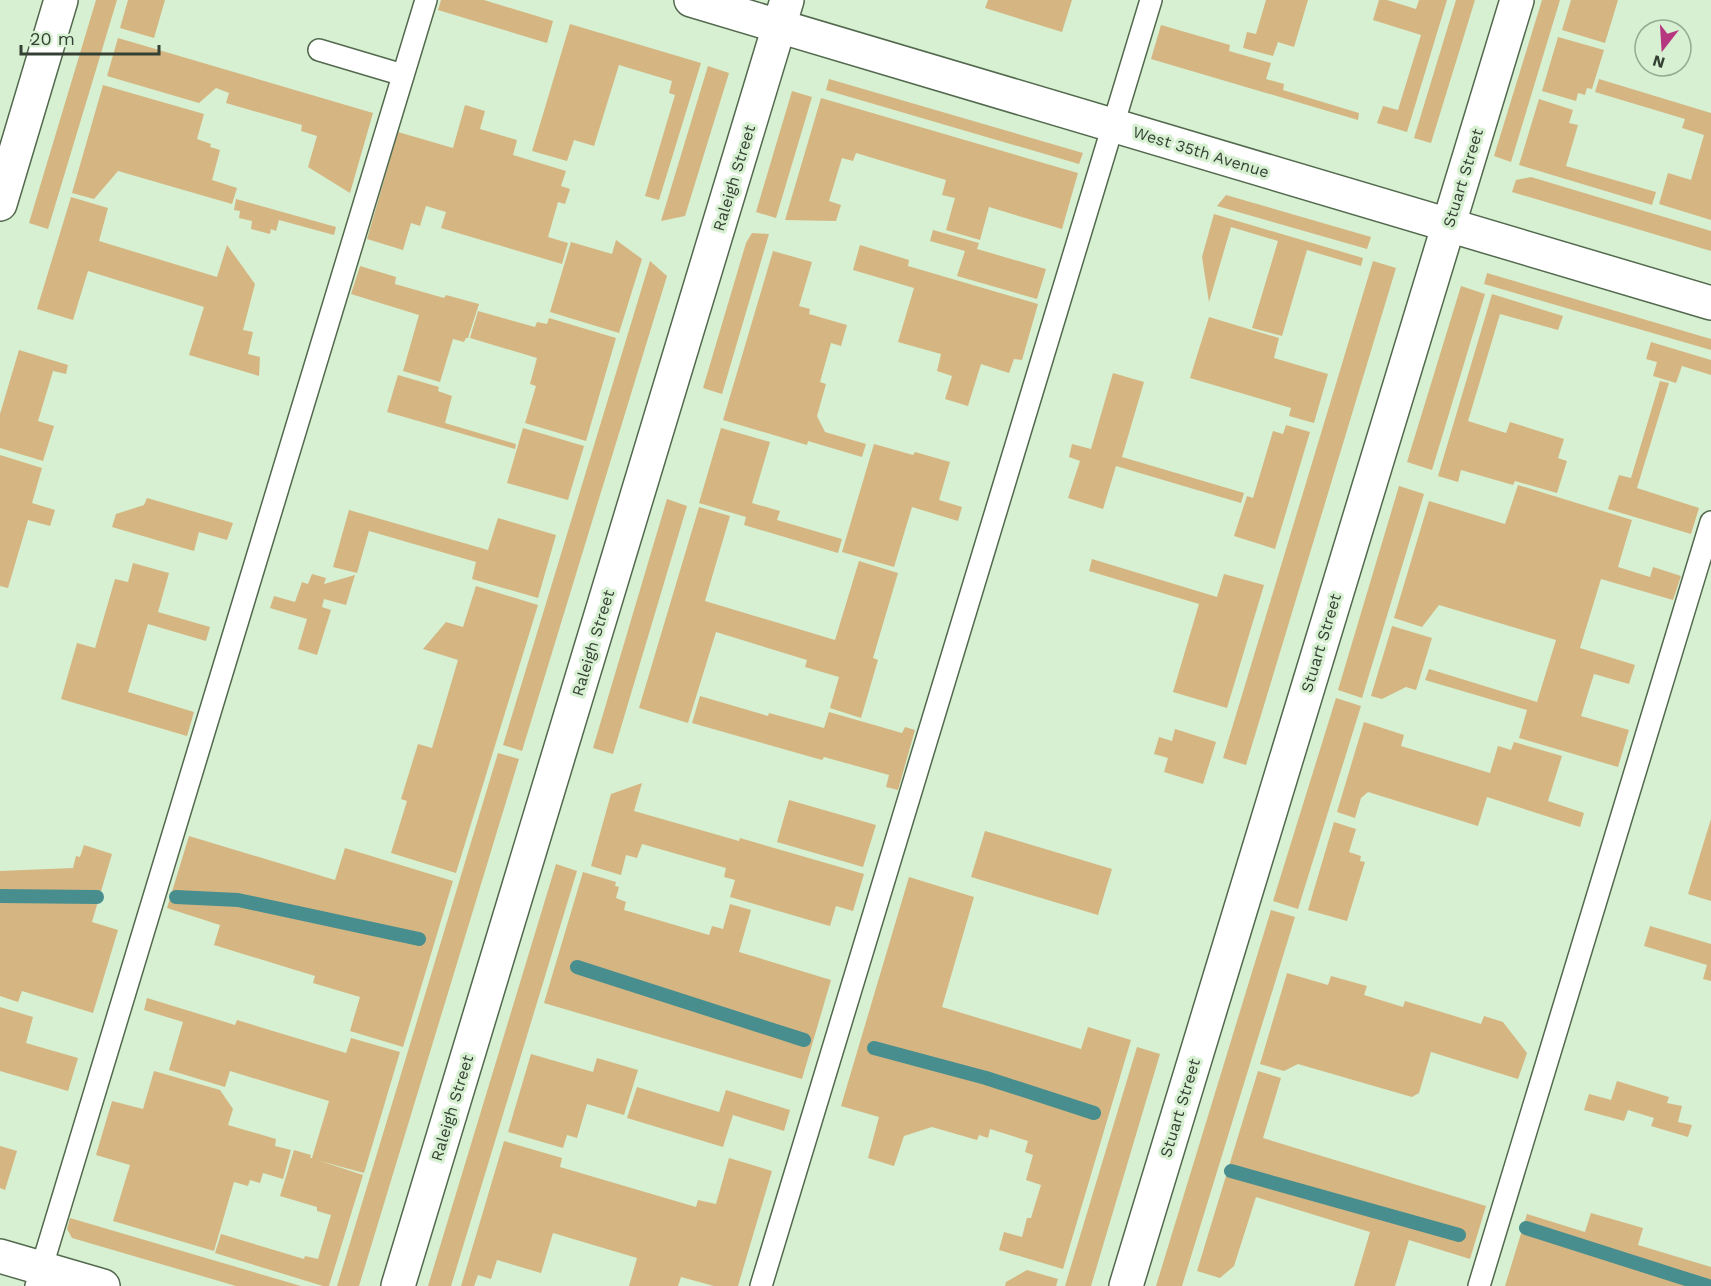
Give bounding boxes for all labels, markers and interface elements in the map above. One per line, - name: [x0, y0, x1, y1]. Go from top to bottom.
- scale bar: [21, 18, 159, 56]
- north arrow: [1633, 18, 1693, 78]
- text: 20 m: [30, 28, 75, 49]
- text: N: [1650, 51, 1667, 73]
- street label: Raleigh Street: [709, 122, 759, 233]
- street label: West 35th Avenue: [1131, 122, 1271, 182]
- street label: Stuart Street: [1439, 126, 1487, 230]
- street label: Raleigh Street: [568, 587, 618, 698]
- street label: Stuart Street: [1297, 591, 1345, 695]
- street label: Raleigh Street: [427, 1052, 477, 1163]
- street label: Stuart Street: [1156, 1056, 1204, 1160]

